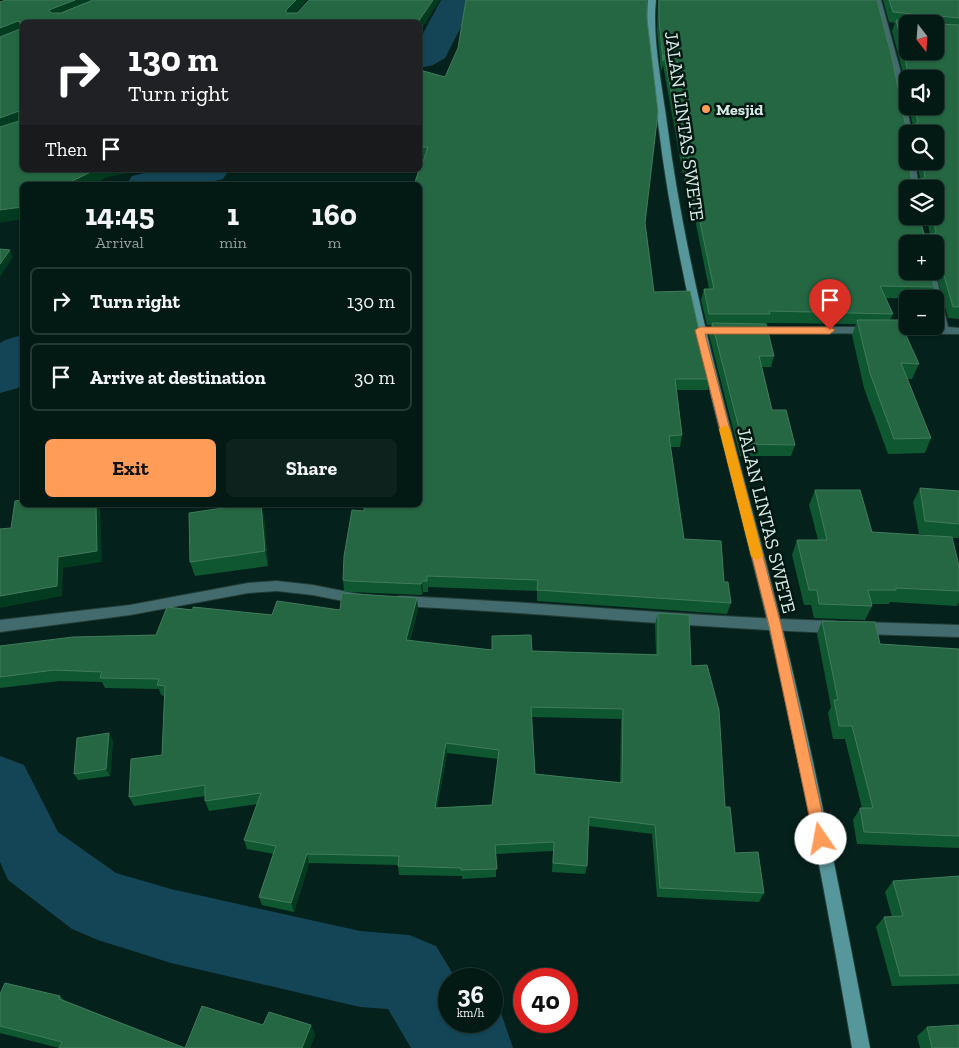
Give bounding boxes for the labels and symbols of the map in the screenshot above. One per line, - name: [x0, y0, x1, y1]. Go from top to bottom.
- north arrow: [899, 15, 944, 60]
- street label: JALAN LINTAS SWETE: [660, 30, 709, 222]
- place label: Mesjid: [716, 100, 763, 119]
- marker: Mesjid: [700, 103, 712, 115]
- pin: [809, 279, 851, 330]
- street label: JALAN LINTAS SWETE: [732, 425, 801, 616]
- position arrow: [794, 812, 846, 864]
- speed limit sign: 40: [513, 968, 578, 1033]

